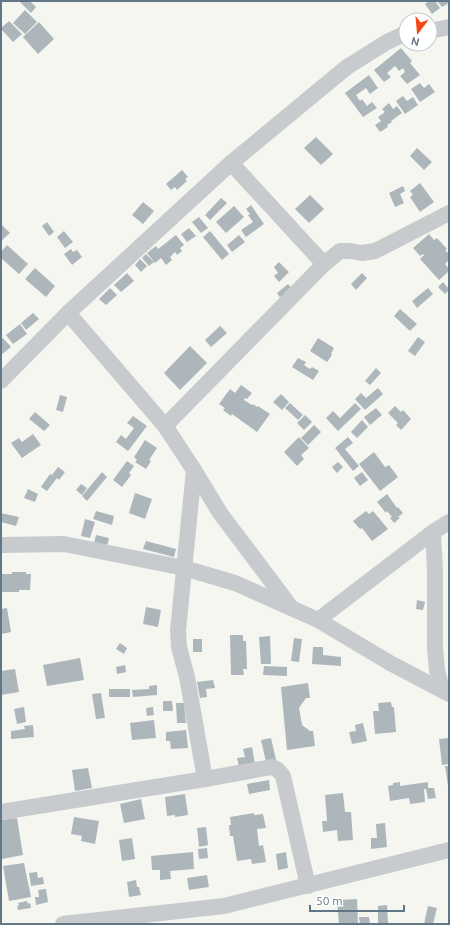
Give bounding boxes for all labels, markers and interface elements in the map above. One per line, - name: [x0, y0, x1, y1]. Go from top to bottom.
- north arrow: [398, 12, 438, 52]
- text: N: [410, 35, 421, 49]
- scale bar: [310, 887, 404, 913]
- text: 50 m: [316, 894, 343, 907]

